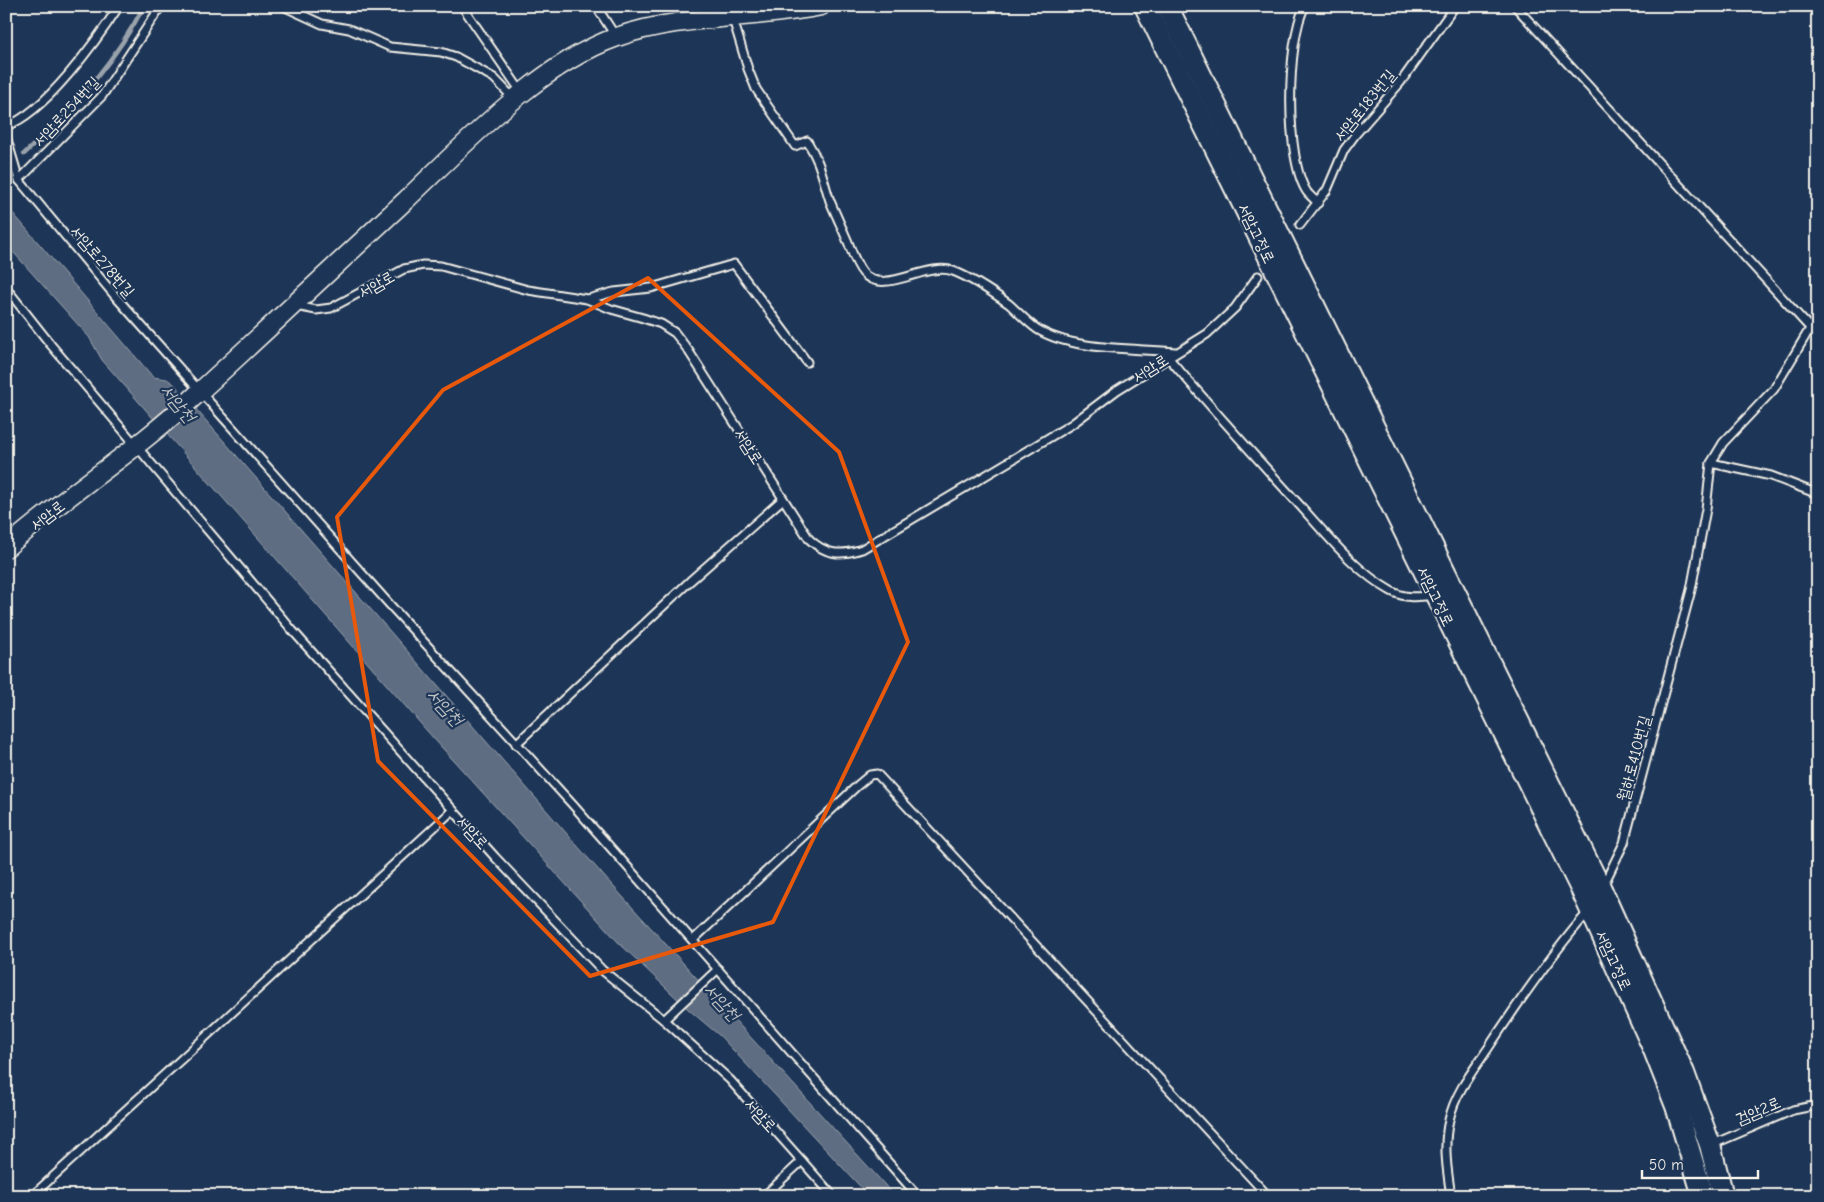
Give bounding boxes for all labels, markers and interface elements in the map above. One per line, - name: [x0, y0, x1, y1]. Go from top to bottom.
- street label: 서암로183번길: [1330, 66, 1399, 145]
- street label: 서암로254번길: [30, 73, 104, 150]
- street label: 서암고정로: [1234, 201, 1278, 266]
- street label: 서암로278번길: [66, 222, 138, 301]
- street label: 서암로: [355, 267, 398, 302]
- street label: 서암로: [1129, 351, 1172, 387]
- water label: 서암천: [156, 380, 201, 428]
- street label: 서암로: [730, 425, 766, 468]
- street label: 서암로: [27, 497, 68, 535]
- street label: 서암고정로: [1413, 564, 1457, 629]
- water label: 서암천: [422, 684, 468, 732]
- street label: 월하로410번길: [1614, 713, 1654, 803]
- street label: 서암로: [453, 812, 492, 853]
- street label: 서암고정로: [1591, 927, 1635, 993]
- water label: 서암천: [699, 979, 745, 1027]
- street label: 검암2로: [1733, 1093, 1784, 1128]
- street label: 서암로: [741, 1095, 780, 1136]
- scale bar: [1642, 1147, 1758, 1179]
- text: 50 m: [1649, 1156, 1684, 1174]

